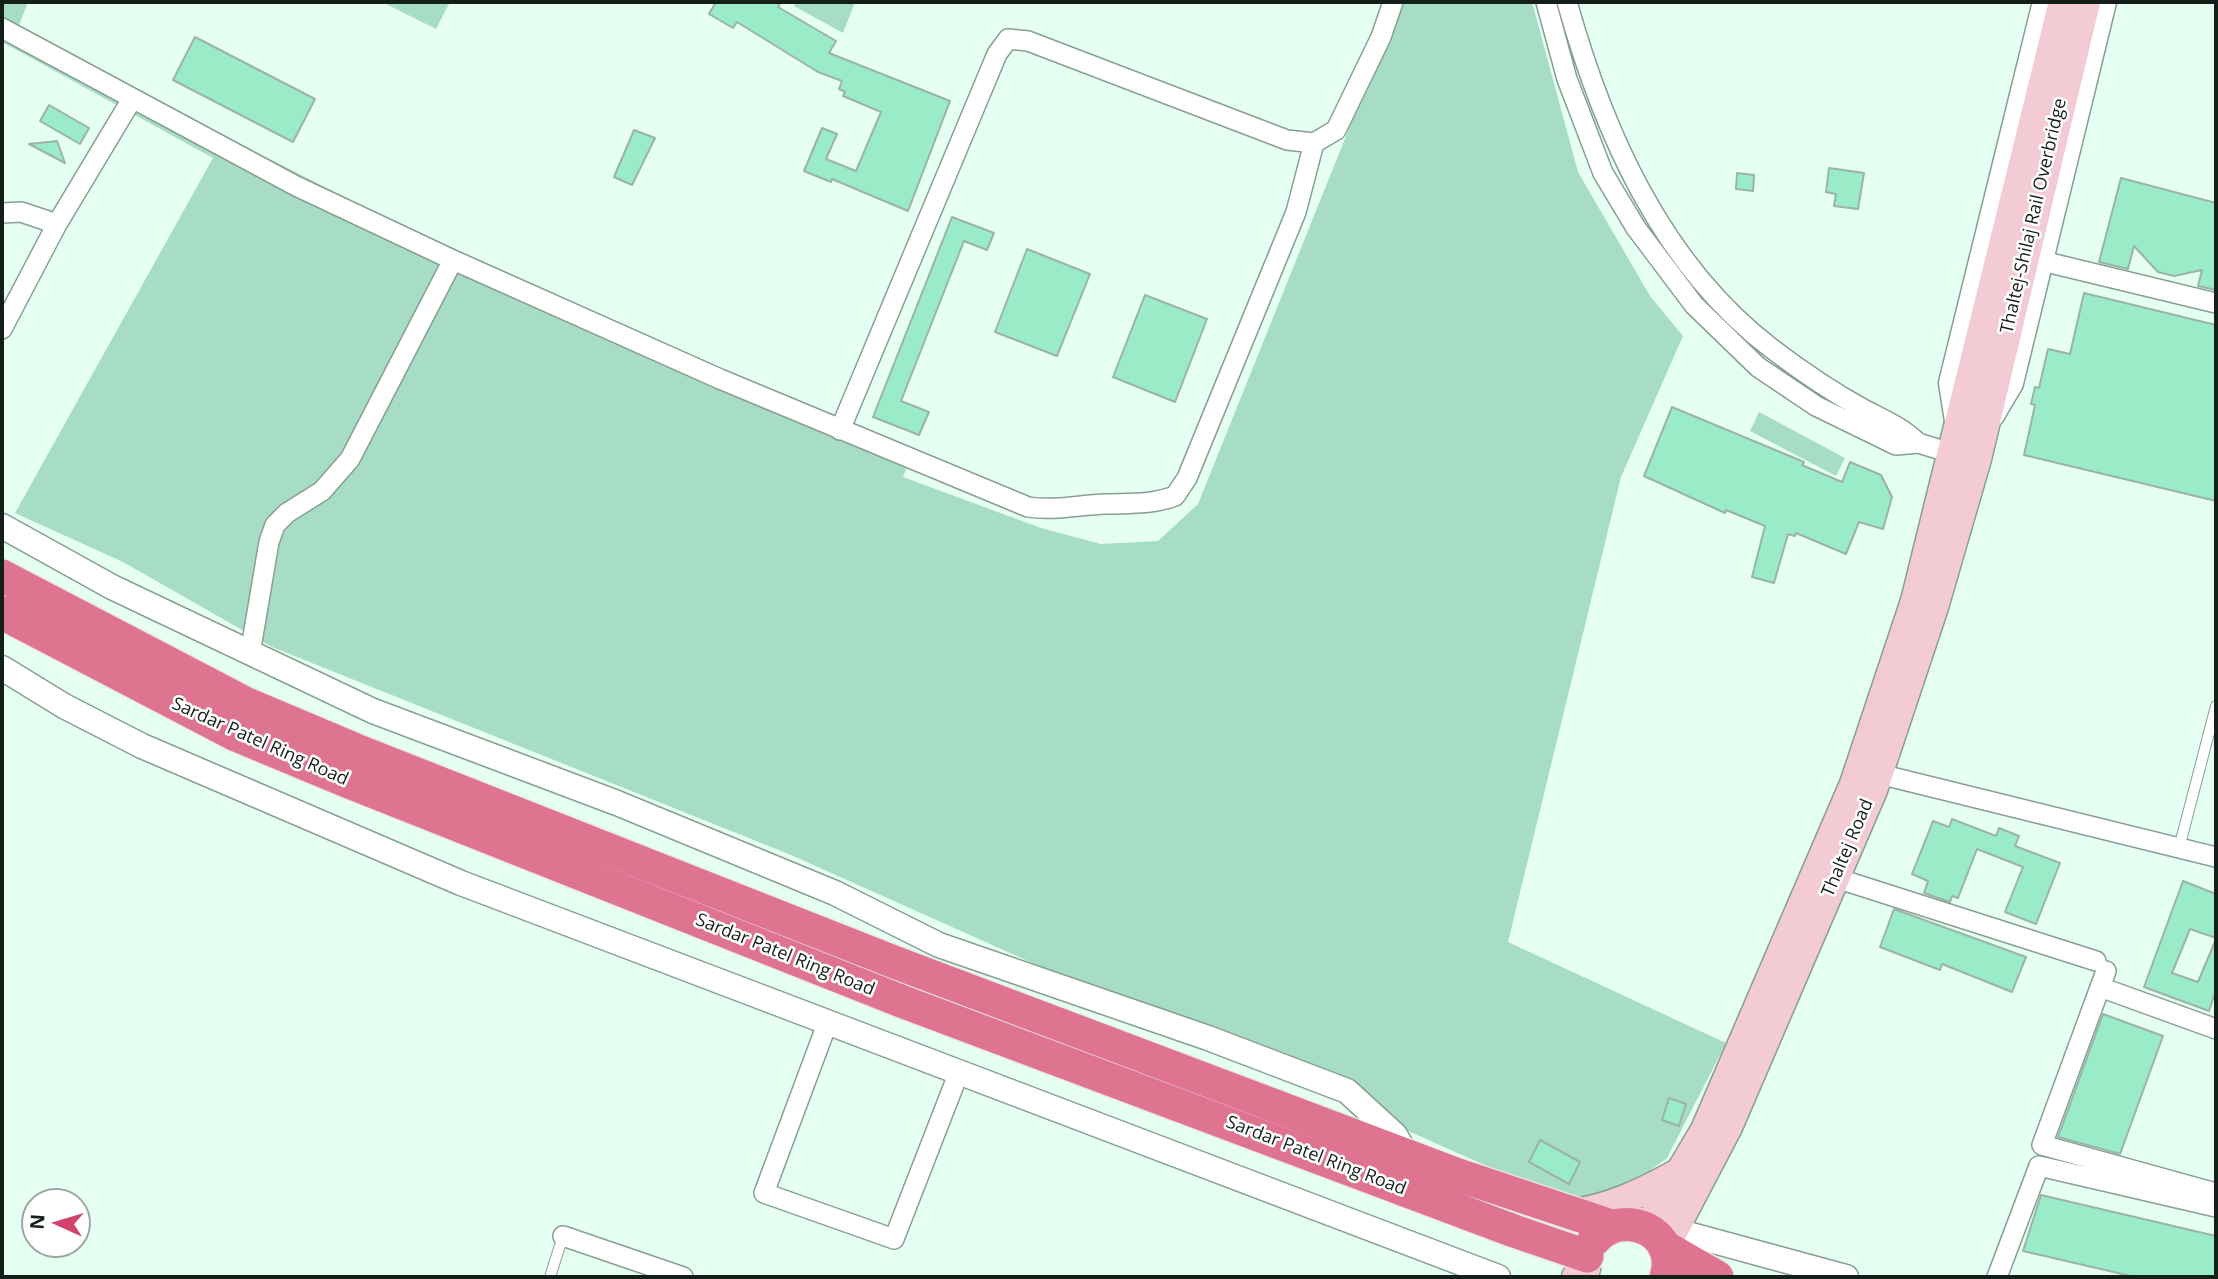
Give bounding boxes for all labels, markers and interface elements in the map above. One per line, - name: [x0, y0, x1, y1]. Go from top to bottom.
- street label: Thaltej-Shilaj Rail Overbridge: [1996, 96, 2072, 336]
- street label: Sardar Patel Ring Road: [168, 693, 352, 791]
- street label: Thaltej Road: [1818, 796, 1878, 900]
- street label: Sardar Patel Ring Road: [692, 909, 878, 1001]
- street label: Sardar Patel Ring Road: [1223, 1112, 1409, 1200]
- north arrow: [21, 1188, 91, 1258]
- text: N: [24, 1213, 51, 1230]

